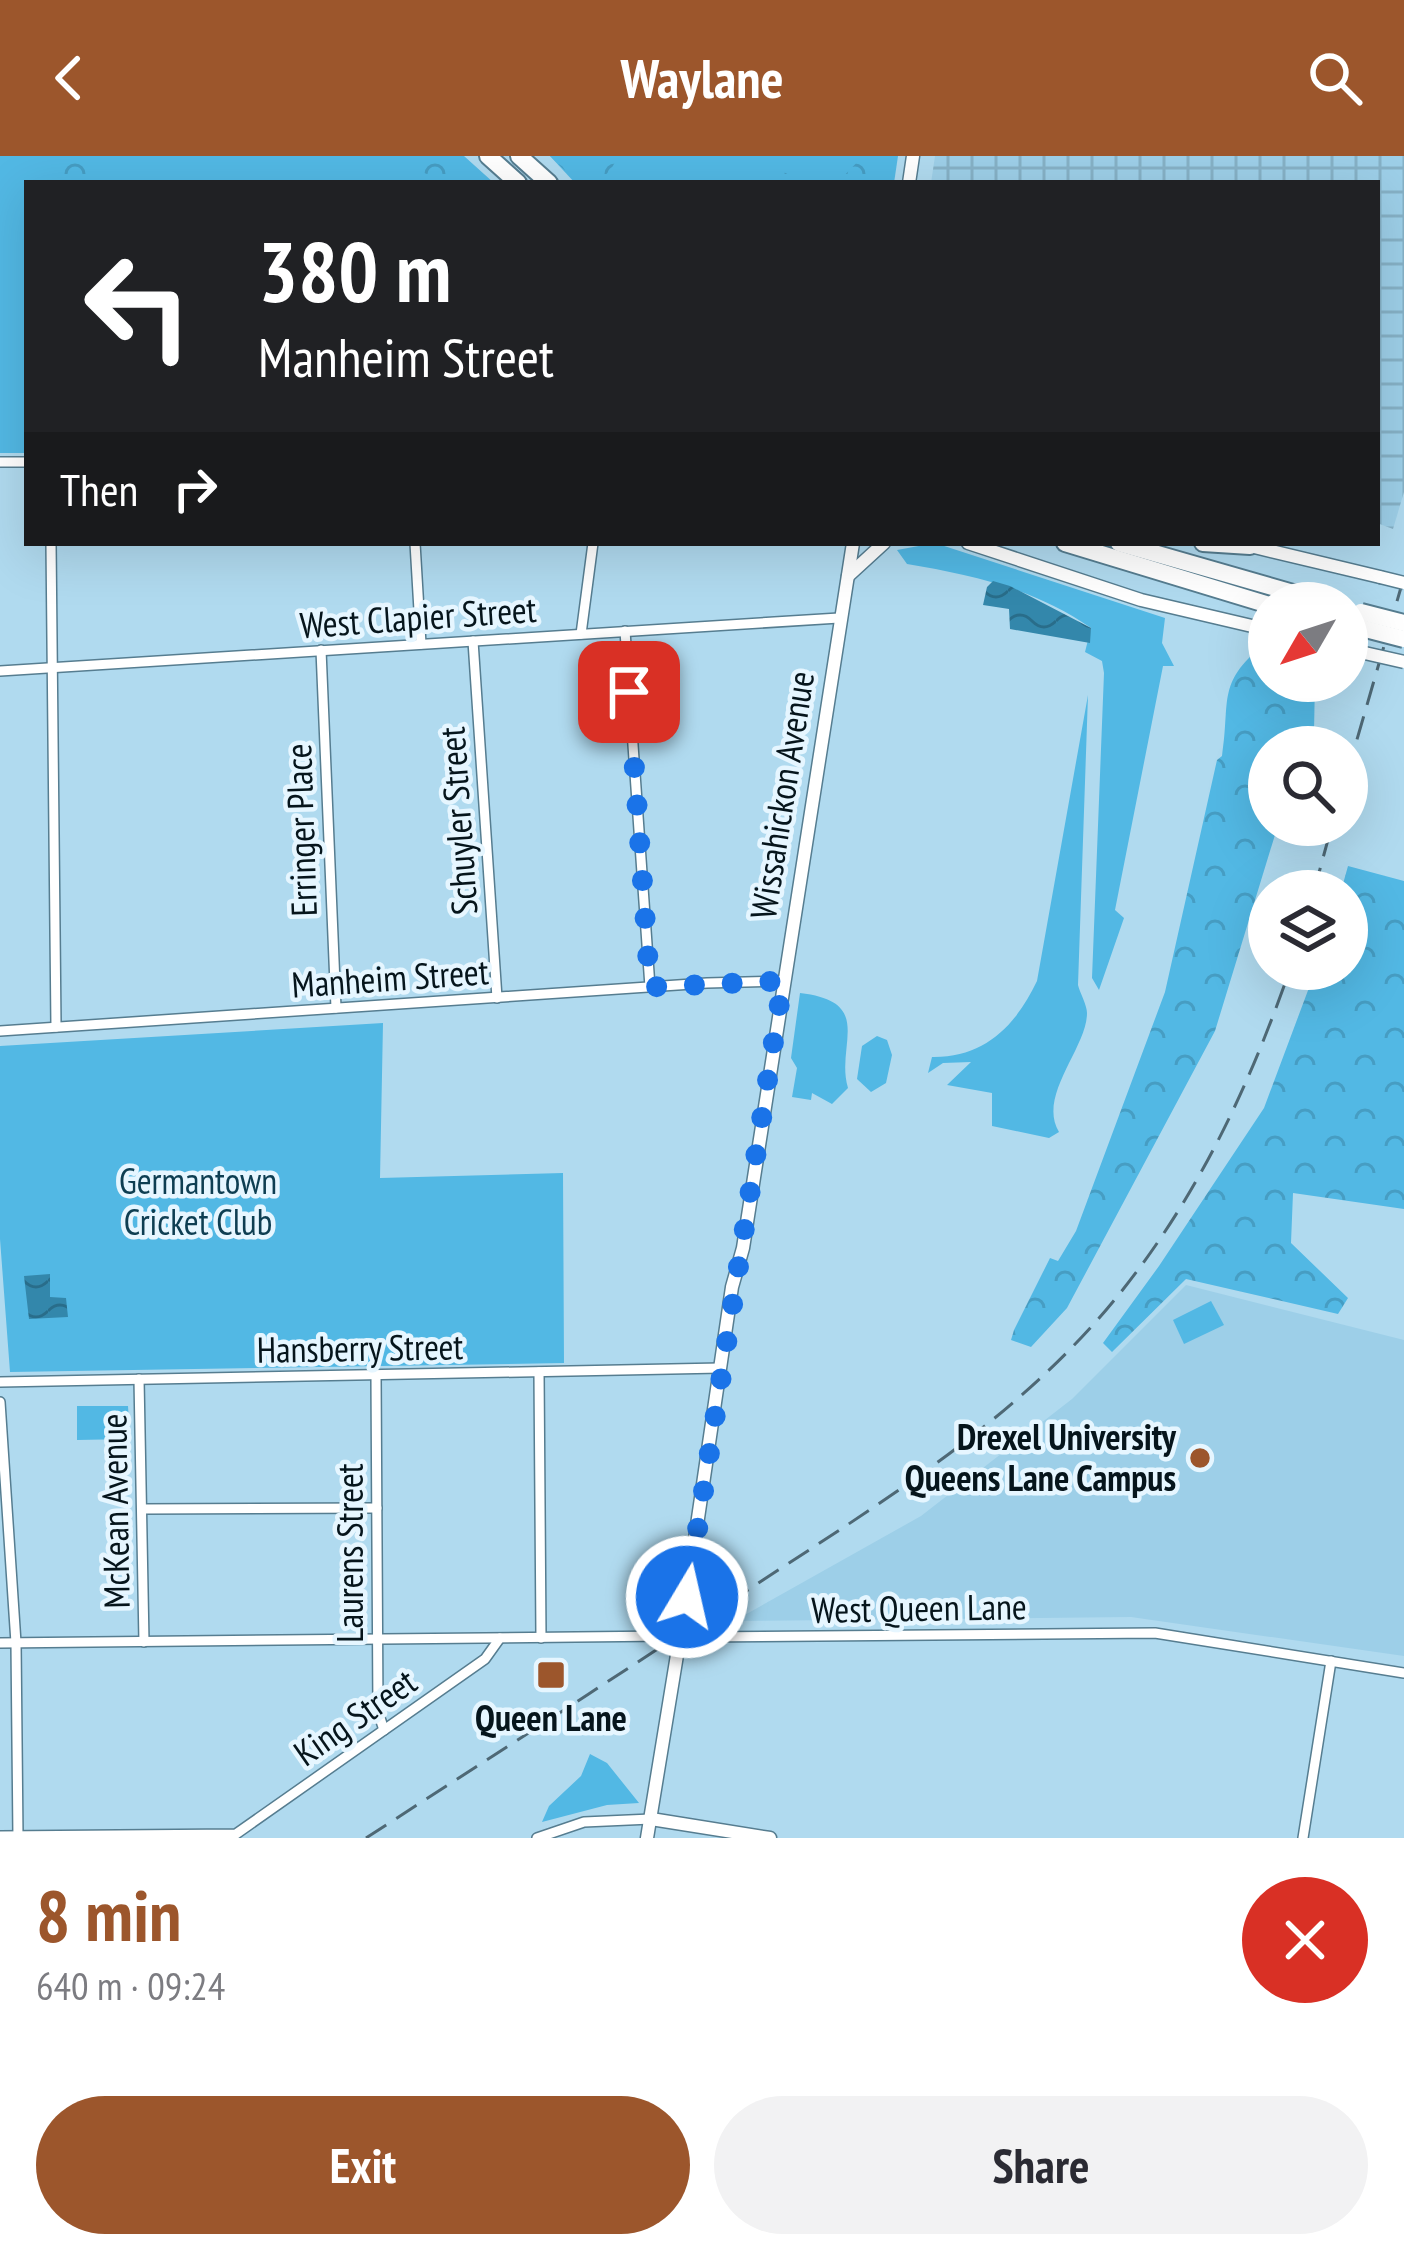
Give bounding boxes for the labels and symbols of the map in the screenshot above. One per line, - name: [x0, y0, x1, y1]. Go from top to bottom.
- north arrow: [1248, 582, 1368, 702]
- street label: West Clapier Street: [298, 585, 538, 648]
- pin: [578, 641, 680, 743]
- street label: Wissahickon Avenue: [739, 668, 824, 922]
- street label: Schuyler Street: [427, 725, 488, 917]
- street label: Erringer Place: [274, 743, 327, 917]
- street label: Manheim Street: [290, 947, 490, 1008]
- park label: Germantown Cricket Club: [119, 1157, 277, 1245]
- street label: Hansberry Street: [256, 1322, 464, 1373]
- street label: McKean Avenue: [89, 1413, 140, 1609]
- place label: Drexel University Queens Lane Campus: [905, 1413, 1177, 1501]
- marker: Drexel University Queens Lane Campus: [1187, 1445, 1213, 1471]
- street label: Laurens Street: [326, 1463, 373, 1643]
- position arrow: [624, 1534, 750, 1660]
- street label: West Queen Lane: [811, 1582, 1027, 1633]
- street label: King Street: [284, 1657, 425, 1776]
- marker: Queen Lane: [535, 1659, 567, 1691]
- place label: Queen Lane: [475, 1694, 627, 1741]

